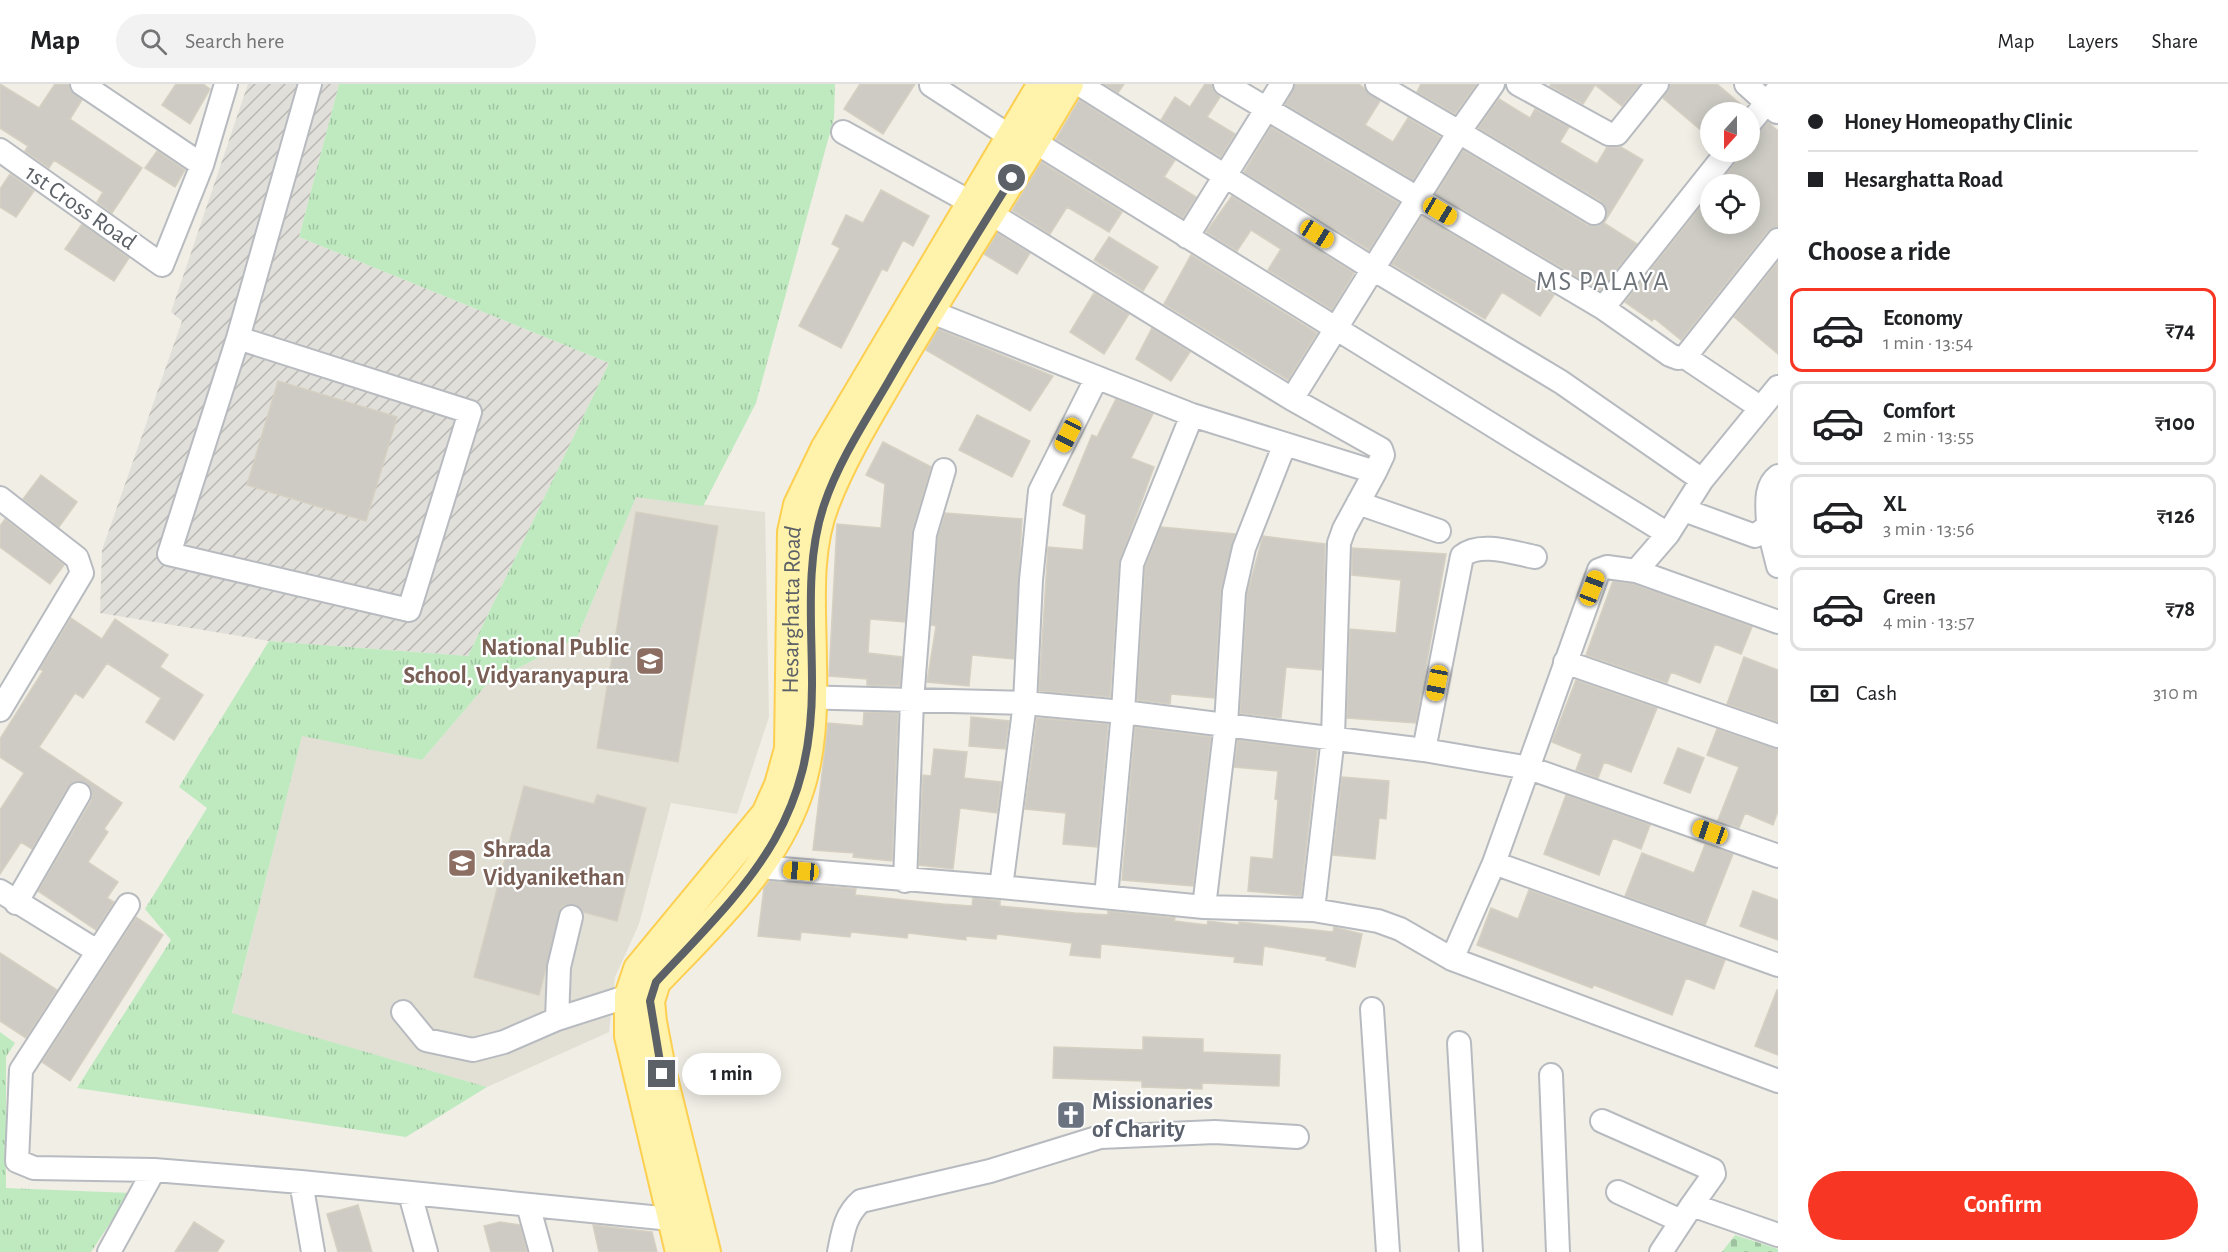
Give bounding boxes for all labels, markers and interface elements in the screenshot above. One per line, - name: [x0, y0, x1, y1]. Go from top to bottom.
- search box: [116, 14, 536, 68]
- icon: search: [137, 25, 170, 58]
- text: Map: [30, 27, 80, 55]
- text: Search here: [185, 30, 284, 52]
- text: Map: [1998, 31, 2034, 52]
- text: Layers: [2067, 31, 2118, 52]
- text: Share: [2151, 31, 2198, 52]
- north arrow: [1700, 102, 1760, 162]
- map controls: [1700, 102, 1760, 234]
- text: Honey Homeopathy Clinic: [1844, 111, 2072, 133]
- street label: 1st Cross Road: [20, 161, 140, 255]
- route start: [998, 164, 1025, 191]
- text: Hesarghatta Road: [1844, 169, 2003, 191]
- button: locate: [1700, 174, 1760, 234]
- car: [1420, 194, 1460, 228]
- car: [1297, 217, 1337, 251]
- text: Choose a ride: [1808, 238, 1951, 265]
- district label: MS PALAYA: [1536, 268, 1670, 295]
- icon: car: [1811, 303, 1865, 357]
- text: Economy: [1883, 307, 1963, 329]
- text: ₹74: [2165, 319, 2195, 341]
- text: 1 min · 13:54: [1883, 333, 1973, 353]
- icon: car: [1811, 396, 1865, 450]
- text: Comfort: [1883, 400, 1955, 422]
- text: ₹100: [2155, 412, 2195, 434]
- car: [1052, 415, 1084, 455]
- text: 2 min · 13:55: [1883, 426, 1974, 446]
- icon: car: [1811, 489, 1865, 543]
- text: XL: [1883, 493, 1906, 515]
- text: ₹126: [2157, 505, 2195, 527]
- text: 3 min · 13:56: [1883, 519, 1974, 539]
- street label: Hesarghatta Road: [779, 523, 806, 694]
- car: [1577, 568, 1607, 608]
- icon: car: [1811, 582, 1865, 636]
- text: Green: [1883, 586, 1936, 608]
- text: ₹78: [2165, 598, 2195, 620]
- text: 4 min · 13:57: [1883, 612, 1975, 632]
- place label: National Public School, Vidyaranyapura: [403, 636, 629, 688]
- school or university icon: National Public School, Vidyaranyapura: [634, 645, 666, 677]
- car: [1425, 664, 1449, 702]
- icon: cash: [1808, 677, 1841, 710]
- text: Cash: [1856, 682, 1897, 704]
- text: 310 m: [2153, 683, 2198, 703]
- car: [1690, 818, 1730, 846]
- place label: Shrada Vidyanikethan: [483, 838, 625, 890]
- school or university icon: Shrada Vidyanikethan: [446, 847, 478, 879]
- car: [782, 860, 820, 882]
- callout: 1 min: [683, 1053, 782, 1095]
- route end: [648, 1060, 675, 1087]
- text: 1 min: [710, 1064, 753, 1084]
- place label: Missionaries of Charity: [1092, 1090, 1213, 1142]
- church icon: Missionaries of Charity: [1055, 1099, 1087, 1131]
- button: Confirm: [1808, 1171, 2198, 1240]

